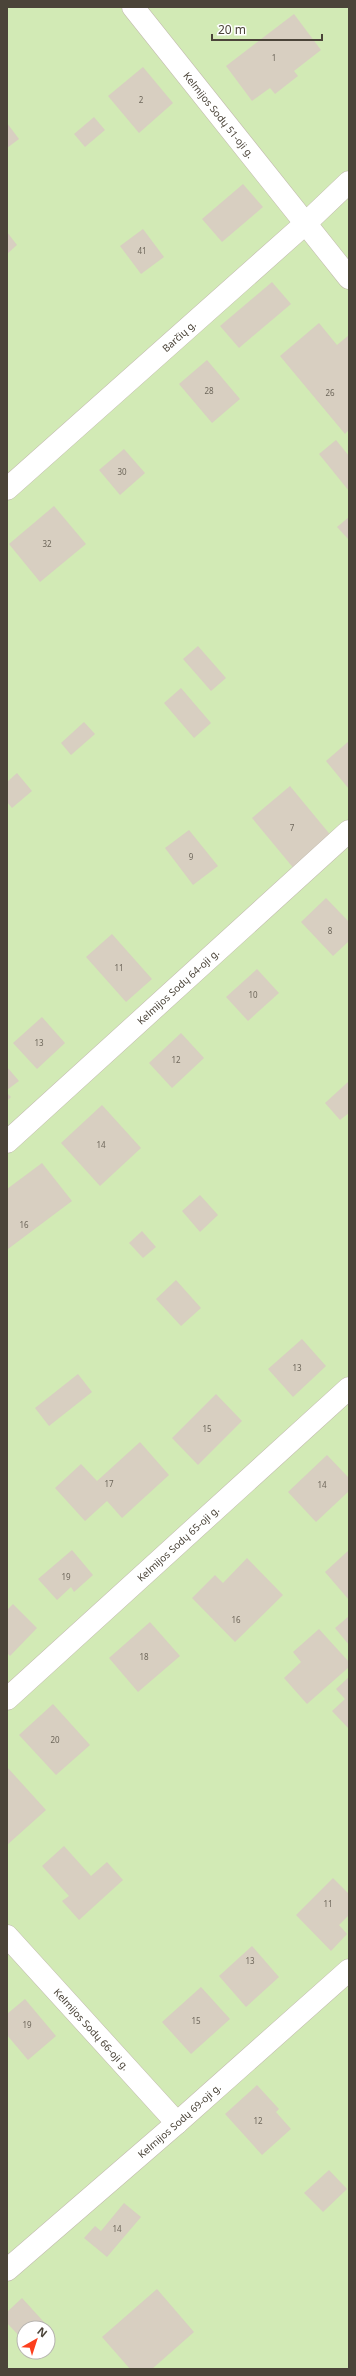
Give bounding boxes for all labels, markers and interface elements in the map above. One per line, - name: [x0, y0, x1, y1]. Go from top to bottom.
- scale bar: [212, 16, 322, 42]
- text: 20 m: [218, 21, 246, 38]
- house number: 1: [272, 52, 276, 63]
- street label: Kelmijos Sodų 51-oji g.: [180, 69, 258, 161]
- house number: 2: [139, 94, 144, 105]
- house number: 41: [137, 245, 147, 256]
- street label: Barčių g.: [159, 317, 199, 355]
- house number: 28: [204, 385, 214, 396]
- house number: 26: [325, 387, 335, 398]
- house number: 30: [117, 466, 127, 477]
- house number: 32: [42, 538, 52, 549]
- house number: 7: [290, 822, 295, 833]
- house number: 9: [189, 851, 194, 862]
- house number: 8: [328, 925, 333, 936]
- street label: Kelmijos Sodų 64-oji g.: [134, 946, 222, 1028]
- house number: 11: [114, 962, 124, 973]
- house number: 10: [248, 989, 258, 1000]
- house number: 13: [34, 1037, 44, 1048]
- house number: 12: [171, 1054, 181, 1065]
- house number: 14: [96, 1139, 106, 1150]
- house number: 16: [19, 1219, 29, 1230]
- house number: 13: [292, 1362, 302, 1373]
- house number: 15: [202, 1423, 212, 1434]
- house number: 17: [104, 1478, 114, 1489]
- house number: 14: [317, 1479, 327, 1490]
- street label: Kelmijos Sodų 65-oji g.: [134, 1503, 222, 1585]
- house number: 19: [61, 1571, 71, 1582]
- house number: 16: [231, 1614, 241, 1625]
- house number: 18: [139, 1651, 149, 1662]
- house number: 20: [50, 1734, 60, 1745]
- house number: 11: [323, 1898, 333, 1909]
- house number: 13: [245, 1955, 255, 1966]
- street label: Kelmijos Sodų 66-oji g.: [51, 1985, 133, 2073]
- house number: 15: [191, 2015, 201, 2026]
- house number: 19: [22, 2019, 32, 2030]
- street label: Kelmijos Sodų 69-oji g.: [135, 2080, 224, 2161]
- house number: 12: [253, 2115, 263, 2126]
- house number: 14: [112, 2223, 122, 2234]
- north arrow: [16, 2320, 56, 2360]
- text: N: [34, 2323, 51, 2340]

